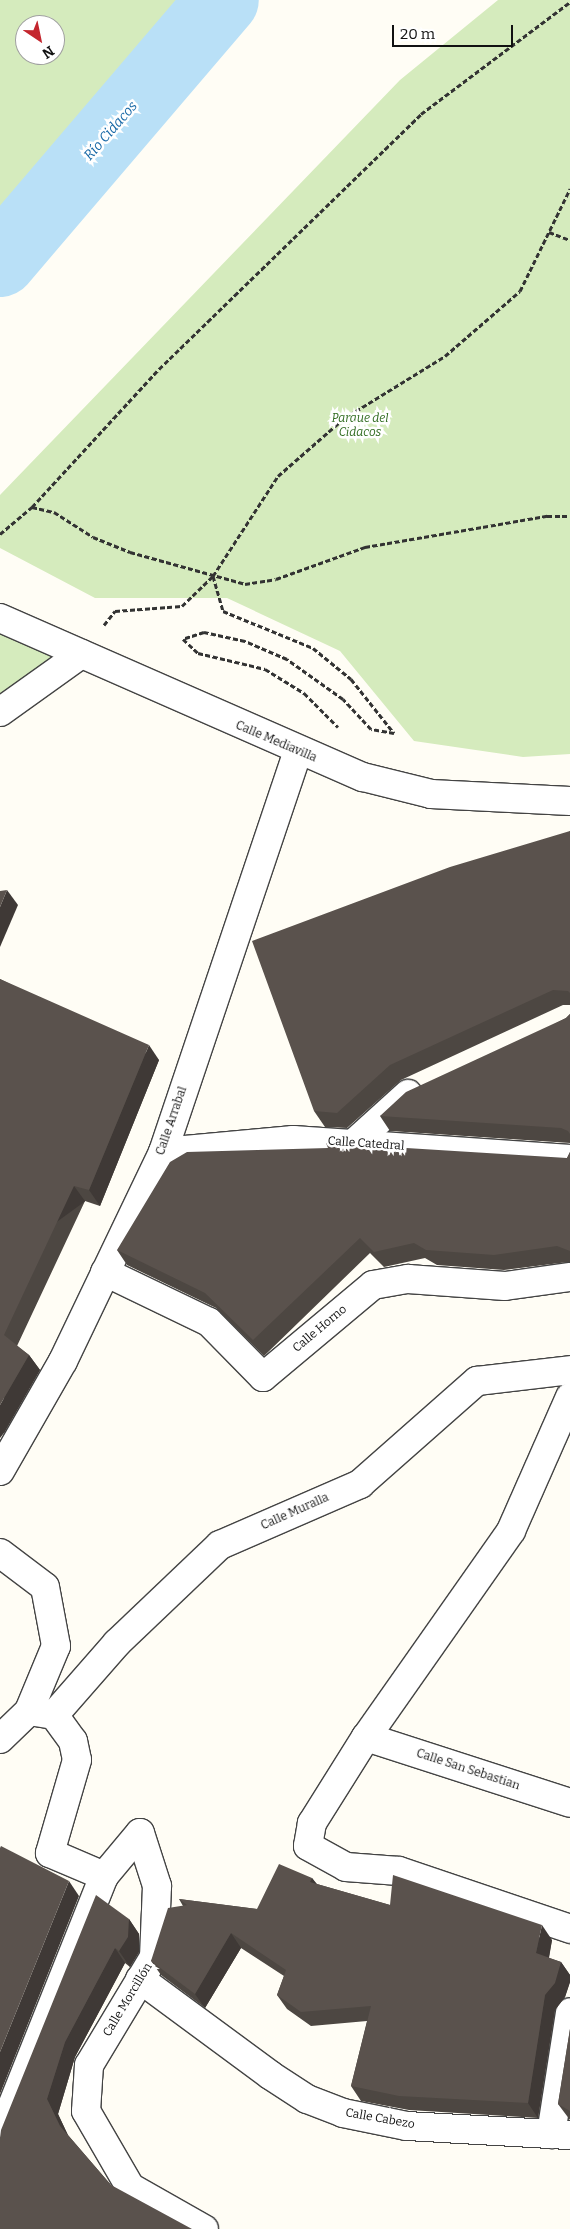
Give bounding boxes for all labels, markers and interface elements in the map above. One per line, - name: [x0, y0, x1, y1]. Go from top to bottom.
- north arrow: [15, 15, 65, 65]
- scale bar: [395, 15, 516, 47]
- text: 20 m: [400, 25, 435, 43]
- text: N: [39, 42, 57, 62]
- water label: Río Cidacos: [81, 98, 141, 164]
- park label: Parque del Cidacos: [331, 412, 389, 440]
- street label: Calle Mediavilla: [233, 718, 319, 766]
- street label: Calle Arrabal: [154, 1085, 190, 1157]
- street label: Calle Catedral: [327, 1134, 405, 1154]
- street label: Calle Horno: [290, 1302, 350, 1356]
- street label: Calle Muralla: [259, 1491, 331, 1533]
- street label: Calle San Sebastian: [414, 1746, 522, 1794]
- street label: Calle Morcillón: [100, 1961, 156, 2039]
- street label: Calle Cabezo: [344, 2106, 416, 2132]

